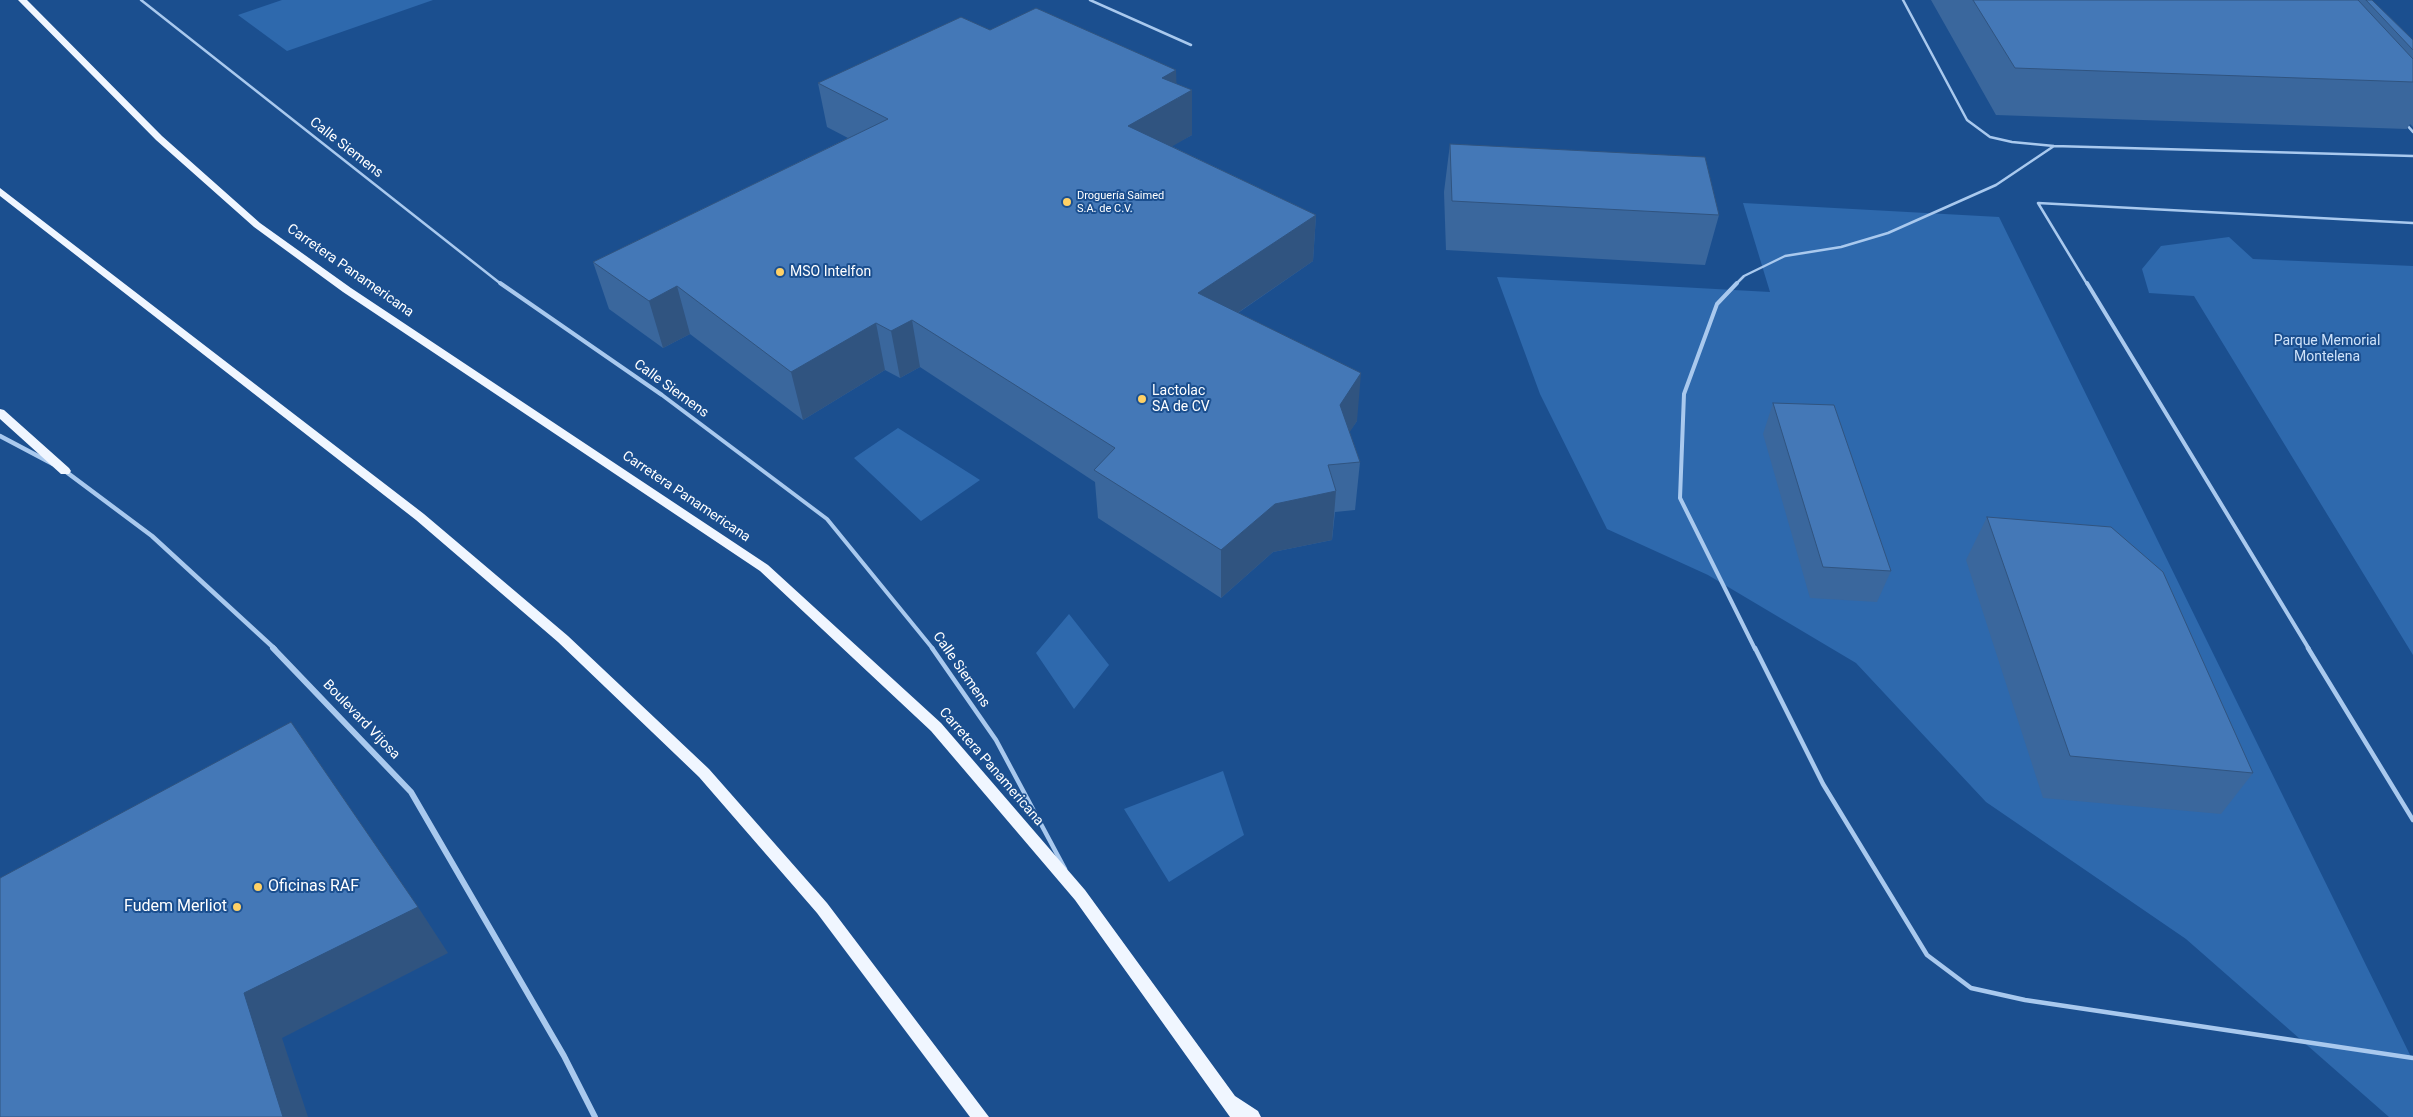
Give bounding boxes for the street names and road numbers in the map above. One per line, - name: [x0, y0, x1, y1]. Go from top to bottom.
- street label: Calle Siemens: [306, 114, 386, 182]
- street label: Carretera Panamericana: [283, 221, 417, 321]
- street label: Calle Siemens: [630, 356, 712, 422]
- street label: Carretera Panamericana: [619, 448, 753, 546]
- street label: Calle Siemens: [929, 629, 993, 711]
- street label: Boulevard Vijosa: [319, 677, 403, 763]
- street label: Carretera Panamericana: [935, 705, 1047, 829]

